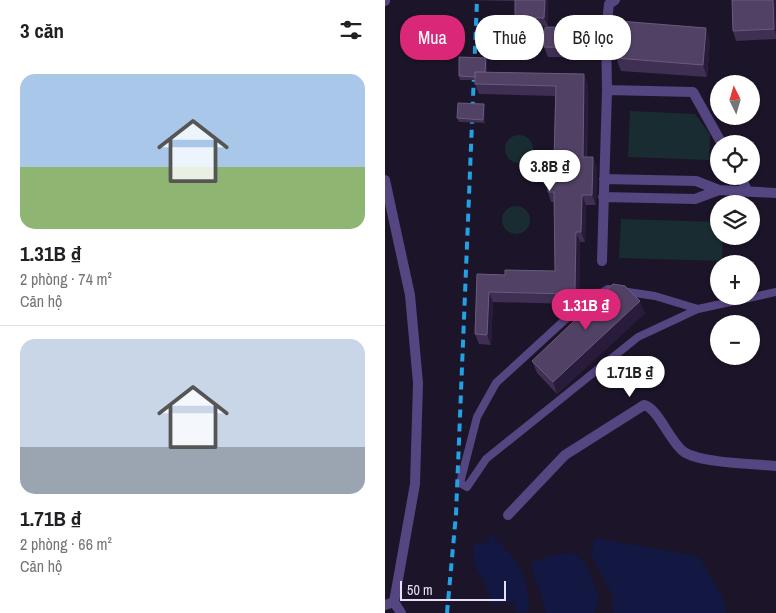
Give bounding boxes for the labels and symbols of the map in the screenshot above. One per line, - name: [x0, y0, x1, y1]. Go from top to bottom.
- north arrow: [710, 75, 760, 125]
- pin: 3.8B ₫: [509, 150, 591, 192]
- pin: 1.31B ₫: [540, 288, 632, 331]
- pin: 1.71B ₫: [584, 356, 676, 398]
- scale bar: [400, 578, 506, 601]

